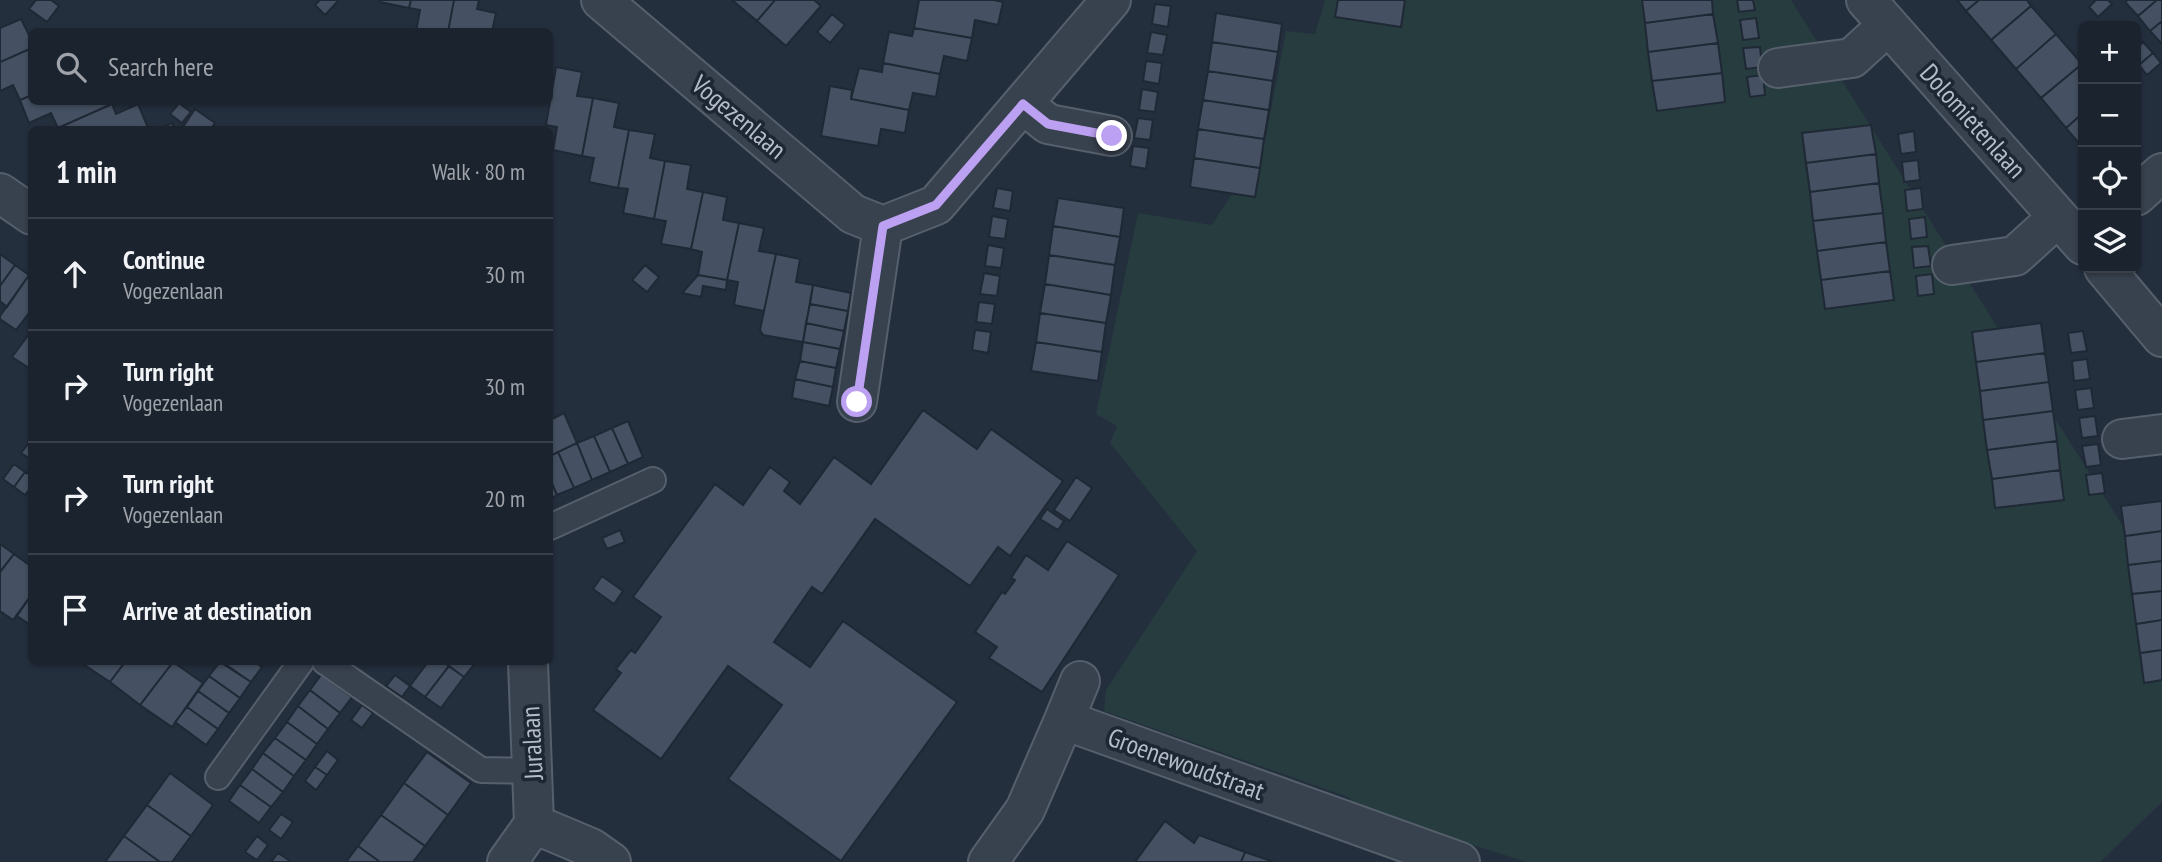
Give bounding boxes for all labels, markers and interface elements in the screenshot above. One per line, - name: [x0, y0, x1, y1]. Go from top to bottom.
- map controls: [2078, 21, 2141, 273]
- button: +: [2078, 21, 2141, 84]
- search box: [28, 28, 553, 105]
- icon: search: [52, 48, 90, 86]
- text: Search here: [108, 50, 214, 83]
- street label: Dolomietenlaan: [1913, 57, 2033, 185]
- street label: Vogezenlaan: [685, 67, 793, 166]
- button: −: [2078, 84, 2141, 147]
- route end: [1096, 120, 1127, 151]
- button: locate: [2078, 147, 2141, 210]
- text: 1 min: [56, 152, 117, 191]
- text: Walk · 80 m: [432, 157, 525, 186]
- button: layers: [2078, 210, 2141, 273]
- text: Continue: [123, 243, 205, 276]
- icon: ahead: [56, 255, 94, 293]
- text: 30 m: [484, 260, 525, 289]
- text: Vogezenlaan: [123, 276, 223, 305]
- text: Turn right: [123, 355, 214, 388]
- icon: right: [56, 367, 94, 405]
- text: 30 m: [484, 372, 525, 401]
- route start: [841, 386, 872, 417]
- text: Vogezenlaan: [123, 388, 223, 417]
- text: Turn right: [123, 467, 214, 500]
- icon: right: [56, 479, 94, 517]
- text: 20 m: [484, 484, 525, 513]
- text: Vogezenlaan: [123, 500, 223, 529]
- icon: arrive: [56, 591, 94, 629]
- text: Arrive at destination: [123, 594, 312, 627]
- street label: Juralaan: [513, 706, 550, 782]
- street label: Groenewoudstraat: [1104, 720, 1269, 807]

